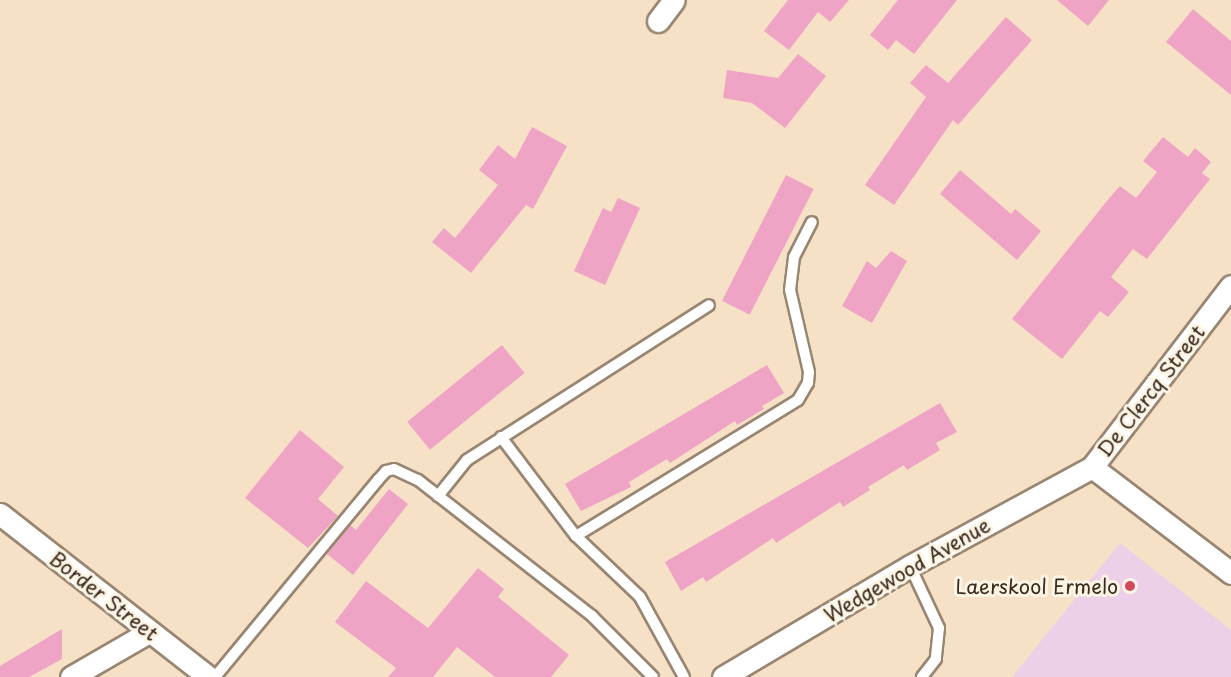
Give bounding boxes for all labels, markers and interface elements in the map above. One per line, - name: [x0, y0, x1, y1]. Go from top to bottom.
- street label: De Clercq Street: [1092, 320, 1210, 462]
- street label: Wedgewood Avenue: [820, 513, 994, 627]
- street label: Border Street: [45, 546, 163, 646]
- place label: Laerskool Ermelo: [954, 574, 1118, 598]
- marker: Laerskool Ermelo: [1123, 579, 1137, 593]

